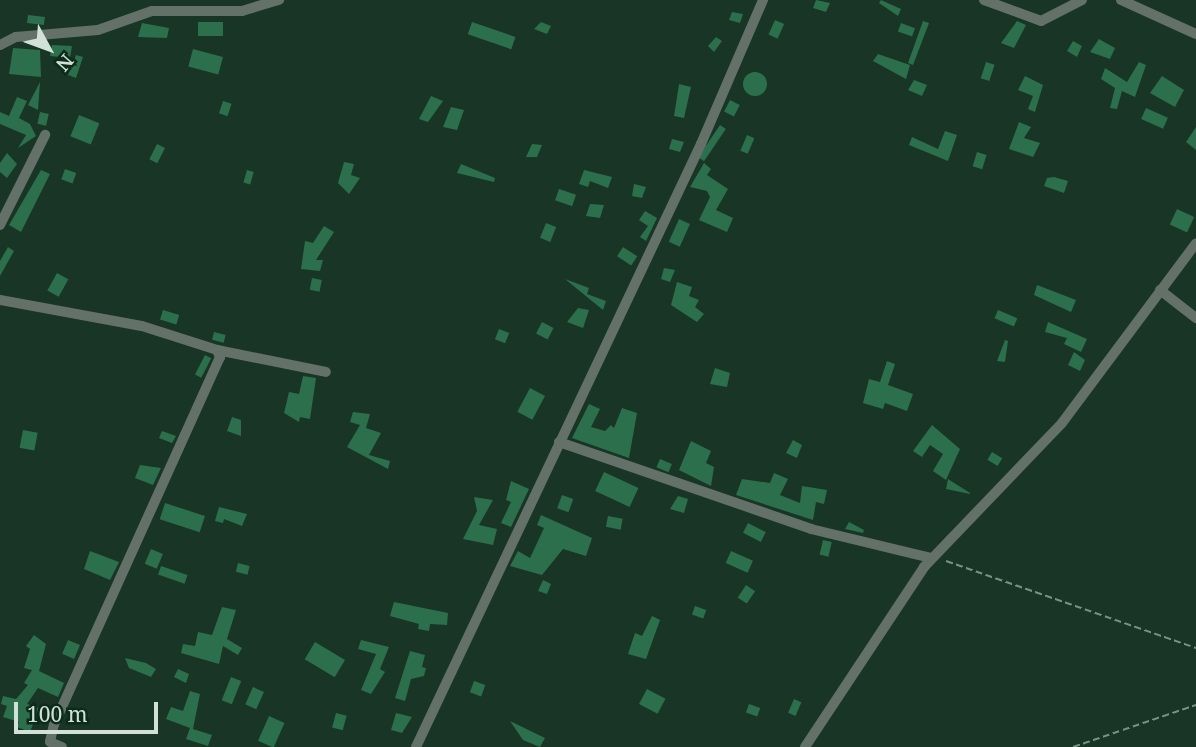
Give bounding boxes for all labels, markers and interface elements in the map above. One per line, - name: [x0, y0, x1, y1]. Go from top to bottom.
- north arrow: [14, 14, 84, 84]
- text: N: [50, 49, 80, 77]
- scale bar: [18, 688, 161, 732]
- text: 100 m: [27, 700, 88, 728]

